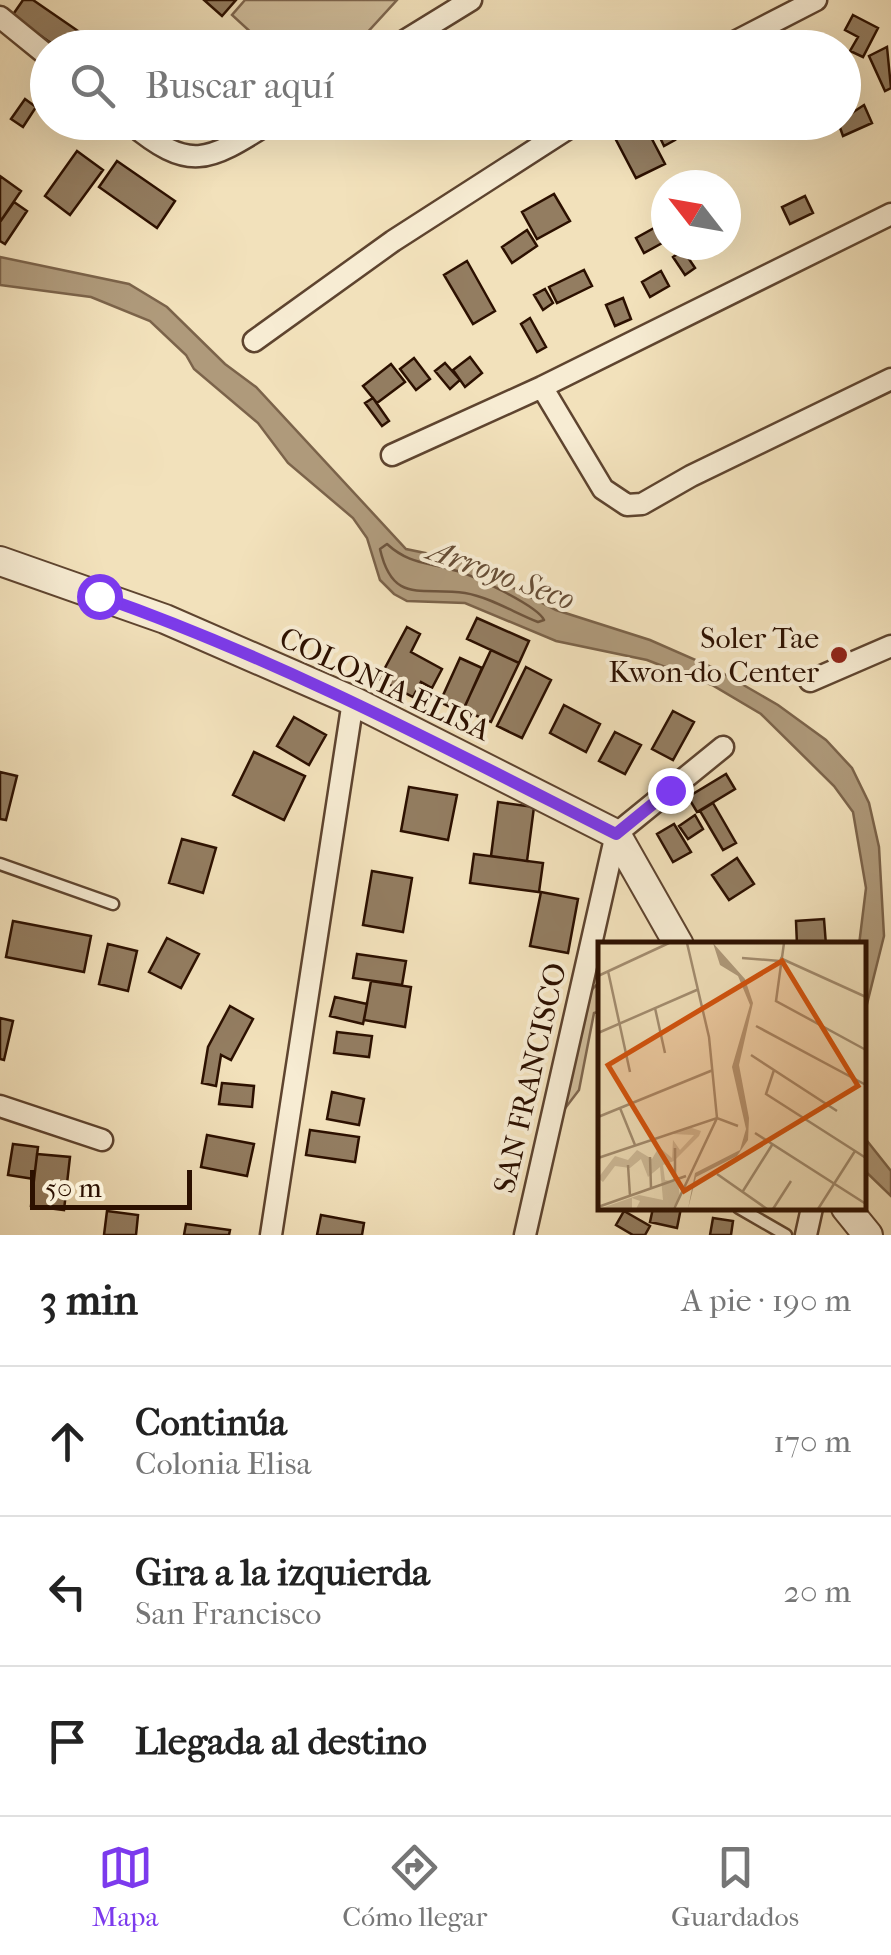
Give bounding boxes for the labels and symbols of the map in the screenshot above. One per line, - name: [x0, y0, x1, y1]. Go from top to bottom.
- north arrow: [651, 170, 741, 260]
- water label: Arroyo Seco: [420, 530, 580, 618]
- route start: [77, 574, 123, 620]
- street label: COLONIA ELISA: [274, 620, 496, 749]
- place label: Soler Tae Kwon-do Center: [609, 621, 819, 690]
- marker: Soler Tae Kwon-do Center: [828, 644, 850, 666]
- route end: [648, 768, 694, 814]
- inset map: [598, 942, 866, 1210]
- street label: SAN FRANCISCO: [487, 960, 574, 1197]
- scale bar: [30, 1165, 192, 1210]

